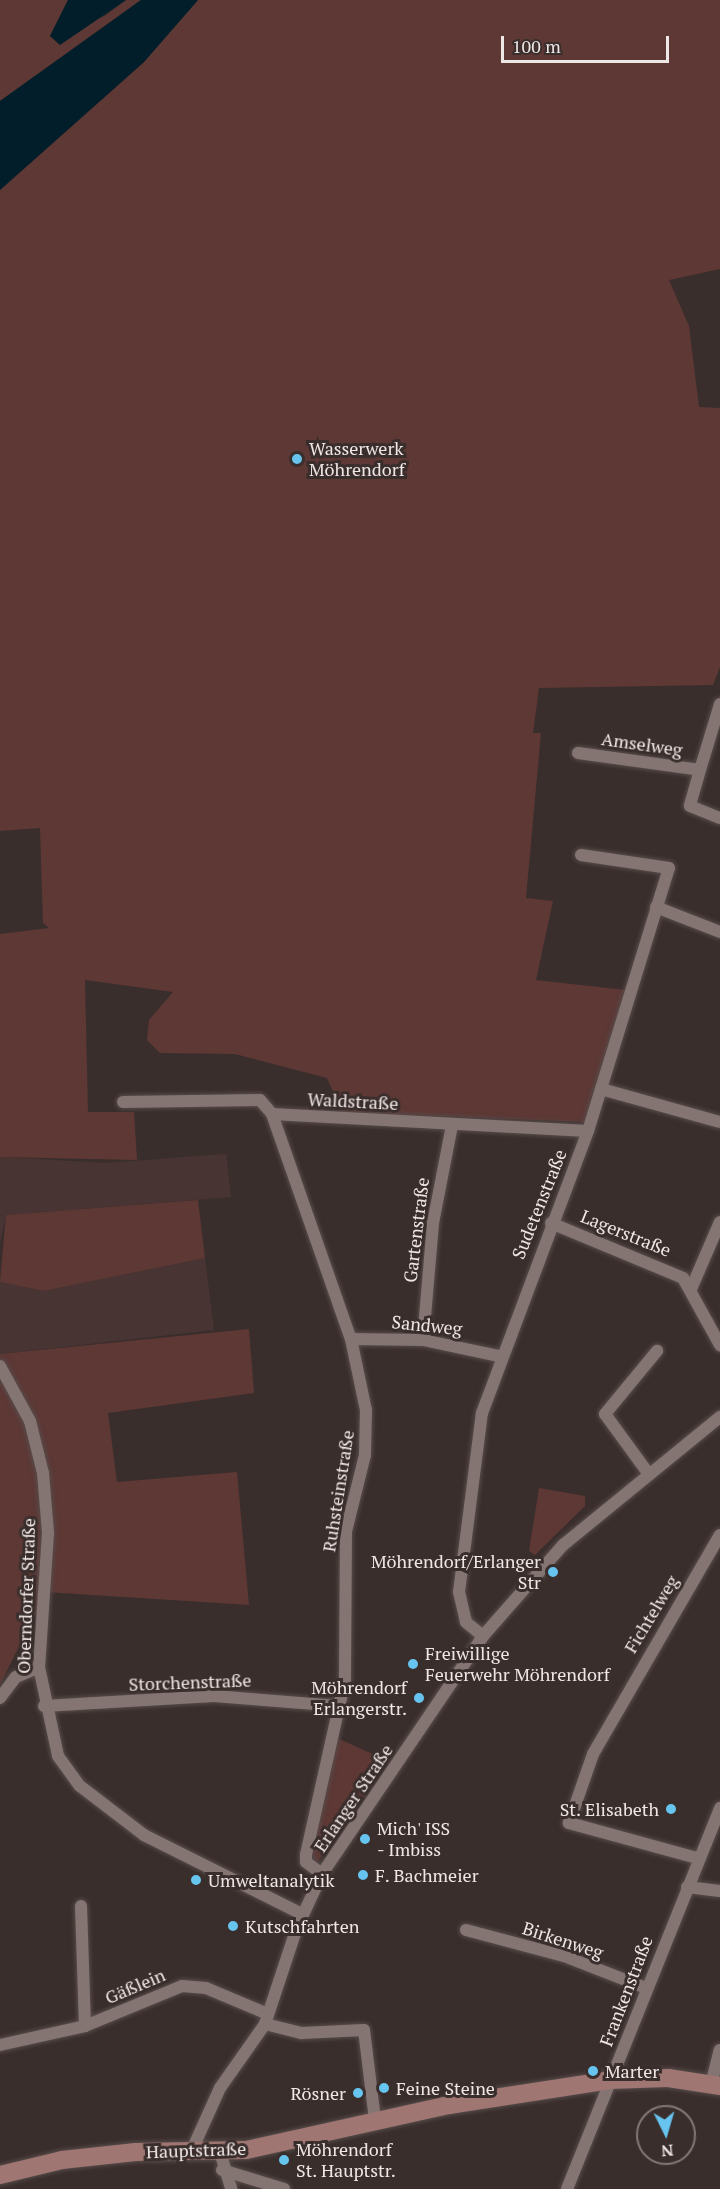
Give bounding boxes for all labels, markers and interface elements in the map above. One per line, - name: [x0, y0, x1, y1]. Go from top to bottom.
- scale bar: [504, 24, 672, 62]
- text: 100 m: [512, 34, 561, 58]
- place label: Wasserwerk Möhrendorf: [309, 438, 405, 480]
- marker: Wasserwerk Möhrendorf: [290, 452, 304, 466]
- street label: Amselweg: [600, 728, 684, 760]
- street label: Waldstraße: [307, 1088, 399, 1114]
- street label: Sudetenstraße: [507, 1146, 571, 1262]
- street label: Gartenstraße: [399, 1176, 433, 1284]
- street label: Lagerstraße: [578, 1205, 674, 1261]
- street label: Sandweg: [391, 1311, 463, 1339]
- street label: Ruhsteinstraße: [318, 1429, 358, 1553]
- street label: Oberndorfer Straße: [12, 1518, 40, 1674]
- place label: Möhrendorf/Erlanger Str: [371, 1551, 541, 1594]
- marker: Möhrendorf/Erlanger Str: [546, 1565, 560, 1579]
- street label: Fichtelweg: [619, 1571, 683, 1657]
- place label: Freiwillige Feuerwehr Möhrendorf: [425, 1643, 610, 1686]
- marker: Freiwillige Feuerwehr Möhrendorf: [406, 1657, 420, 1671]
- street label: Storchenstraße: [128, 1669, 252, 1695]
- place label: Möhrendorf Erlangerstr.: [311, 1677, 407, 1720]
- marker: Möhrendorf Erlangerstr.: [412, 1691, 426, 1705]
- street label: Erlanger Straße: [309, 1740, 397, 1856]
- place label: St. Elisabeth: [559, 1798, 659, 1820]
- marker: St. Elisabeth: [664, 1802, 678, 1816]
- place label: Mich' ISS - Imbiss: [377, 1818, 451, 1860]
- marker: Mich' ISS - Imbiss: [358, 1832, 372, 1846]
- place label: F. Bachmeier: [375, 1864, 479, 1886]
- marker: F. Bachmeier: [356, 1868, 370, 1882]
- place label: Umweltanalytik: [208, 1869, 334, 1891]
- marker: Umweltanalytik: [189, 1873, 203, 1887]
- place label: Kutschfahrten: [245, 1915, 360, 1937]
- street label: Birkenweg: [520, 1917, 606, 1963]
- marker: Kutschfahrten: [226, 1919, 240, 1933]
- street label: Frankenstraße: [595, 1933, 657, 2049]
- street label: Gäßlein: [102, 1964, 168, 2008]
- place label: Marter: [605, 2060, 659, 2082]
- marker: Marter: [586, 2064, 600, 2078]
- place label: Feine Steine: [396, 2077, 495, 2099]
- marker: Feine Steine: [377, 2081, 391, 2095]
- place label: Rösner: [290, 2082, 346, 2104]
- marker: Rösner: [351, 2086, 365, 2100]
- north arrow: [636, 2105, 696, 2165]
- street label: Hauptstraße: [146, 2137, 246, 2163]
- place label: Möhrendorf St. Hauptstr.: [296, 2139, 397, 2182]
- text: N: [660, 2139, 674, 2162]
- marker: Möhrendorf St. Hauptstr.: [277, 2153, 291, 2167]

